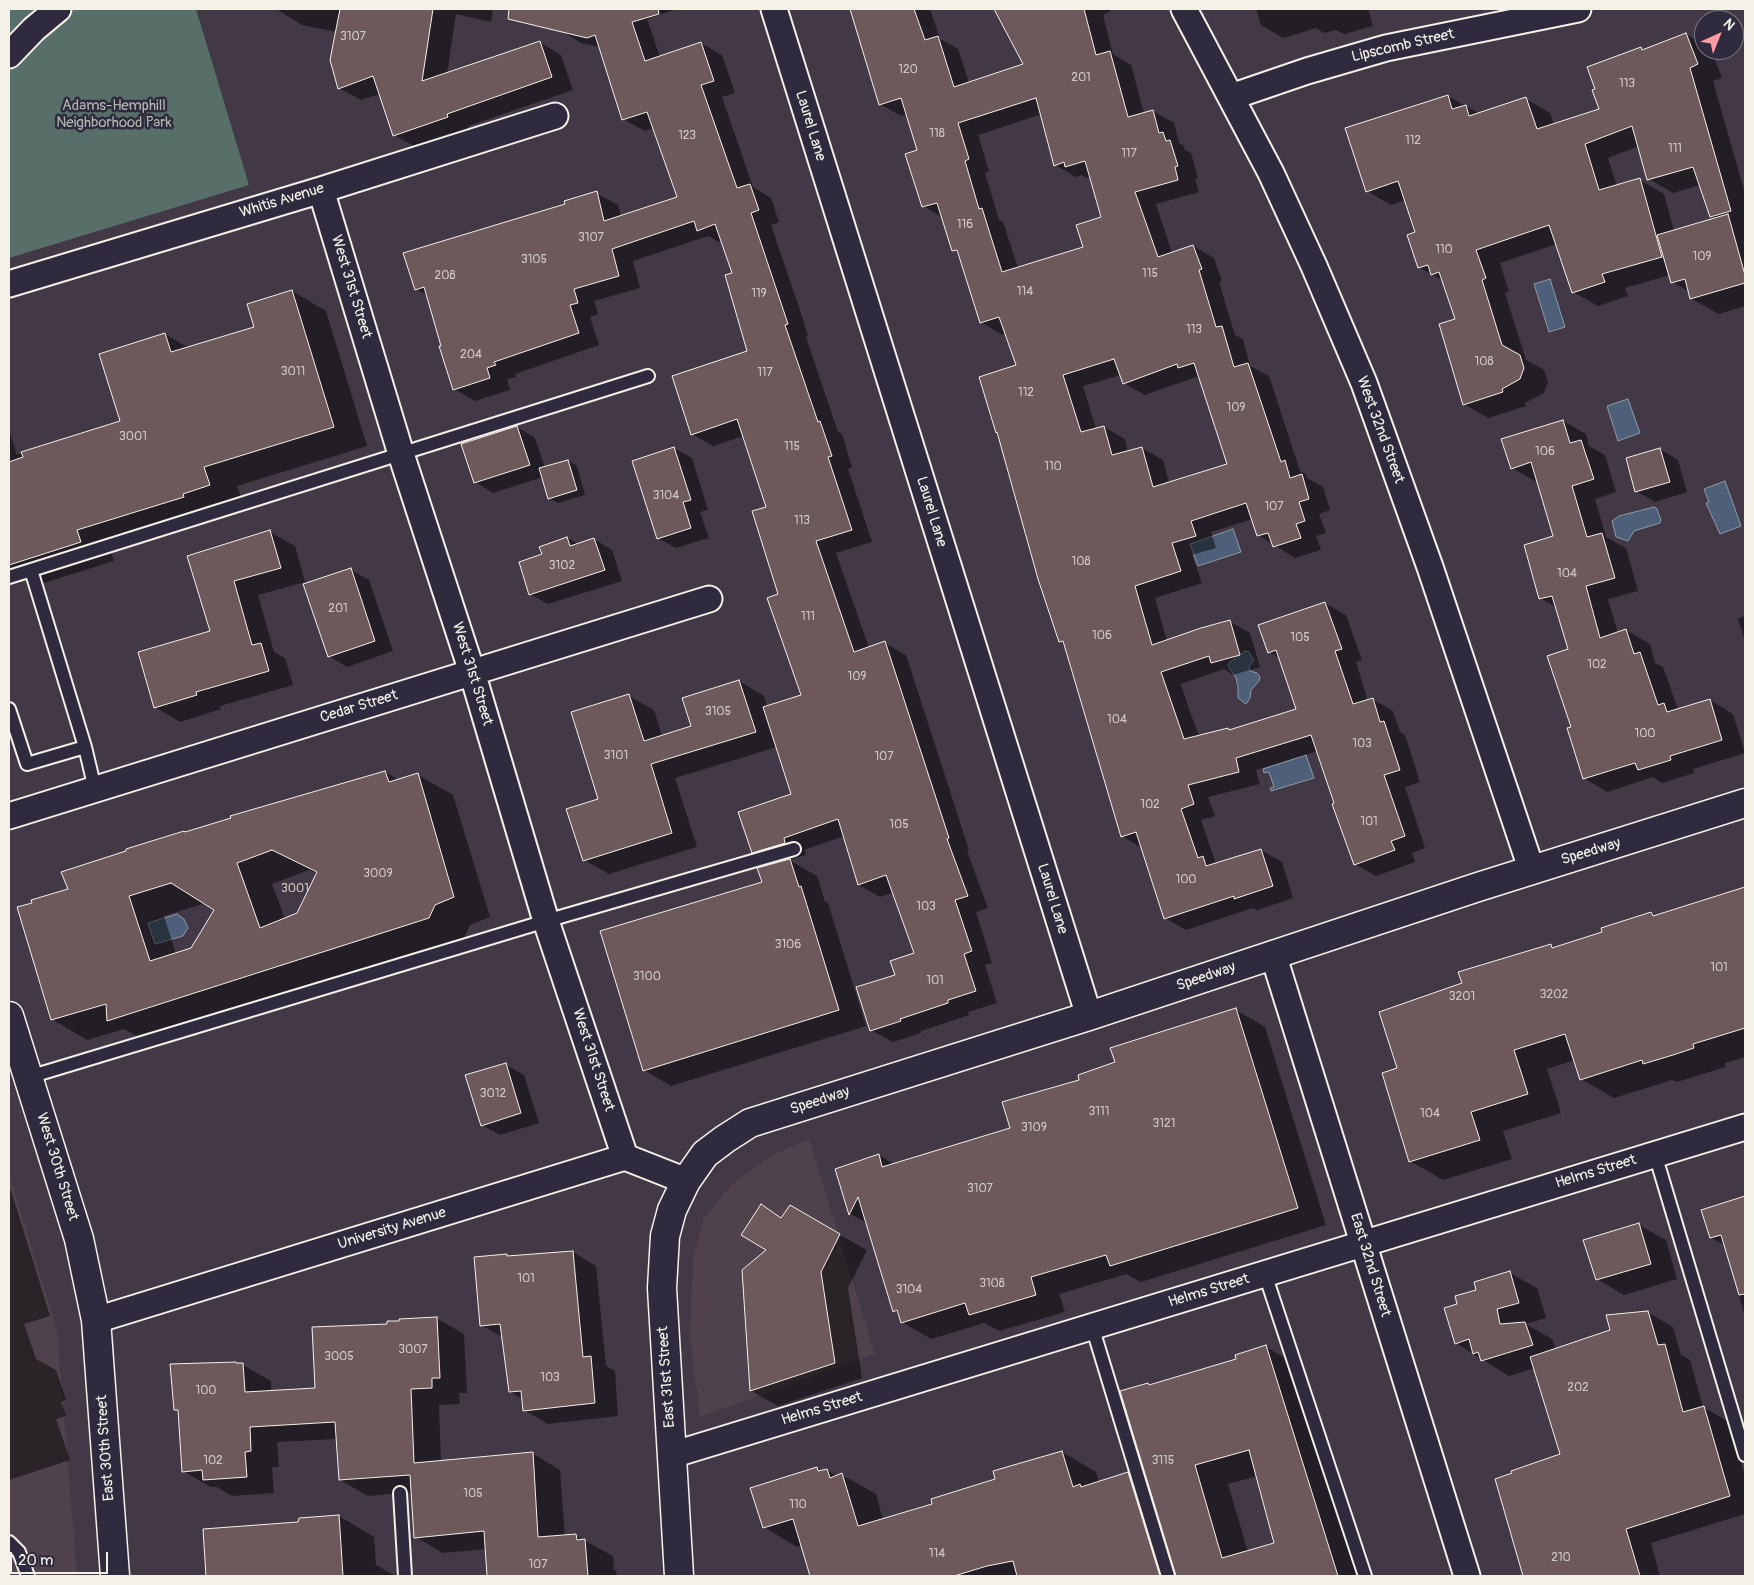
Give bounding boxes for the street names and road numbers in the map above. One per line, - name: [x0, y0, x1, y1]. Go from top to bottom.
- street label: Lipscomb Street: [1350, 25, 1456, 67]
- street label: Laurel Lane: [791, 89, 829, 163]
- street label: Whitis Avenue: [238, 180, 326, 222]
- street label: West 31st Street: [327, 233, 375, 341]
- street label: West 32nd Street: [1352, 374, 1408, 486]
- street label: Laurel Lane: [912, 475, 950, 549]
- street label: West 31st Street: [448, 620, 496, 728]
- street label: Cedar Street: [318, 687, 400, 727]
- street label: Speedway: [1559, 834, 1623, 870]
- street label: Laurel Lane: [1033, 862, 1071, 936]
- street label: Speedway: [1174, 958, 1238, 996]
- street label: West 31st Street: [568, 1006, 618, 1114]
- street label: Speedway: [788, 1083, 852, 1119]
- street label: West 30th Street: [32, 1111, 82, 1223]
- street label: Helms Street: [1553, 1151, 1639, 1193]
- street label: University Avenue: [336, 1204, 448, 1254]
- street label: East 32nd Street: [1346, 1211, 1394, 1319]
- street label: Helms Street: [1166, 1270, 1252, 1312]
- street label: East 31st Street: [654, 1326, 680, 1428]
- street label: Helms Street: [779, 1388, 865, 1430]
- street label: East 30th Street: [93, 1394, 119, 1502]

